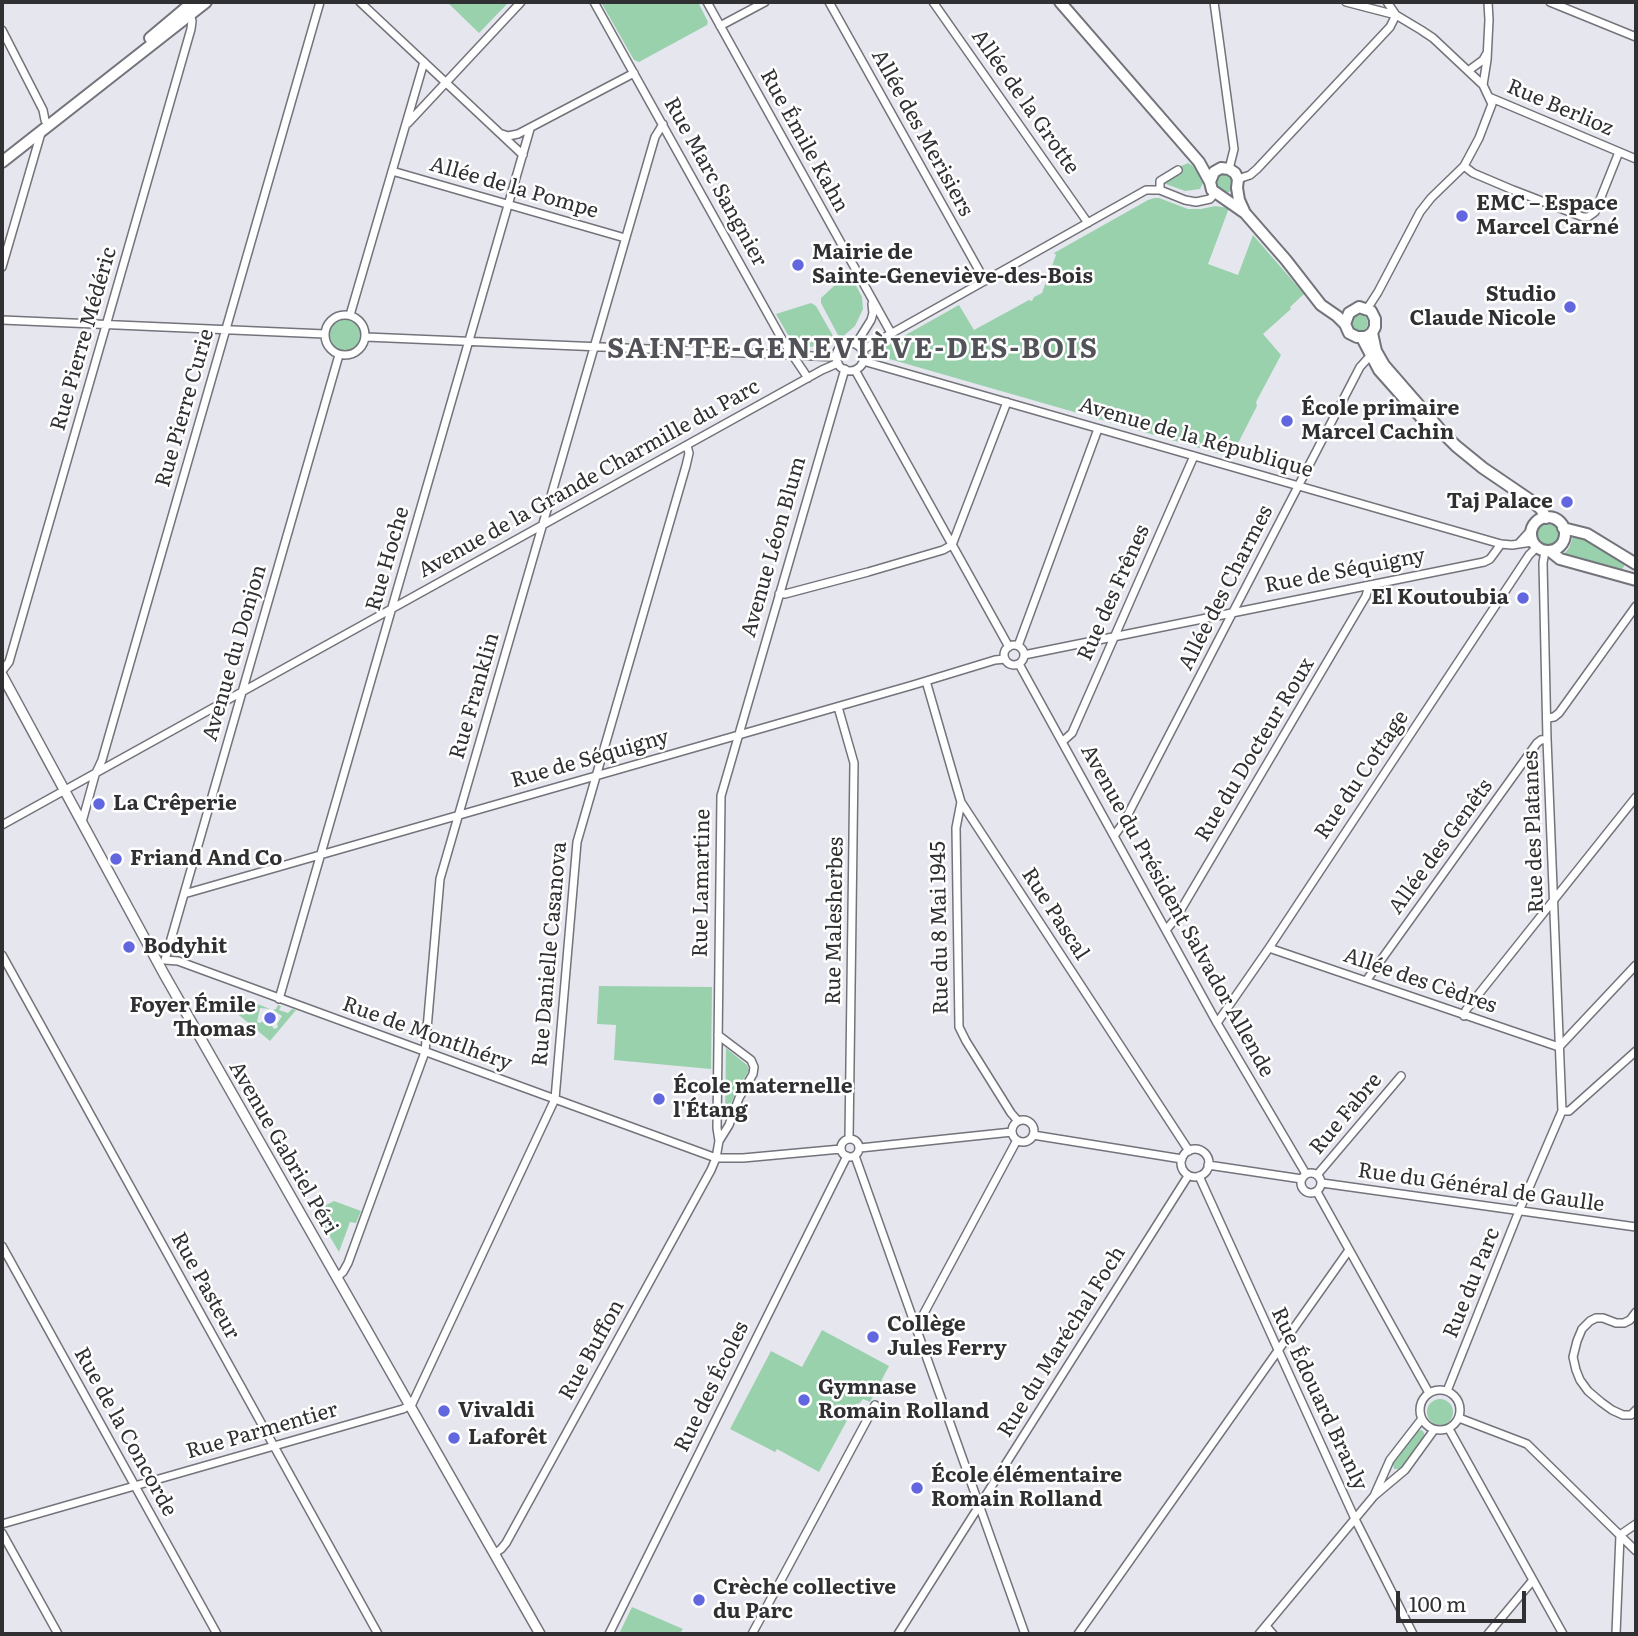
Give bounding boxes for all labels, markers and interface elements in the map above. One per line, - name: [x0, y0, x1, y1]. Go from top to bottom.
- street label: Allée de la Grotte: [966, 25, 1084, 179]
- street label: Allée des Merisiers: [866, 45, 978, 221]
- street label: Rue Émile Kahn: [754, 65, 854, 217]
- street label: Rue Berlioz: [1503, 74, 1617, 142]
- street label: Rue Marc Sangnier: [658, 93, 772, 271]
- street label: Allée de la Pompe: [427, 152, 601, 224]
- place label: EMC – Espace Marcel Carné: [1476, 191, 1619, 241]
- marker: EMC – Espace Marcel Carné: [1454, 208, 1470, 224]
- place label: Mairie de Sainte-Geneviève-des-Bois: [812, 240, 1093, 290]
- street label: Rue Pierre Médéric: [46, 244, 122, 434]
- marker: Mairie de Sainte-Geneviève-des-Bois: [790, 257, 806, 273]
- place label: Studio Claude Nicole: [1410, 282, 1556, 332]
- marker: Studio Claude Nicole: [1562, 299, 1578, 315]
- street label: Rue Pierre Curie: [150, 326, 220, 490]
- district label: SAINTE-GENEVIÈVE-DES-BOIS: [610, 333, 1096, 367]
- street label: Avenue de la Grande Charmille du Parc: [414, 374, 764, 584]
- street label: Avenue de la République: [1076, 392, 1316, 484]
- place label: École primaire Marcel Cachin: [1301, 396, 1459, 446]
- marker: École primaire Marcel Cachin: [1279, 413, 1295, 429]
- street label: Avenue Léon Blum: [736, 454, 812, 640]
- place label: Taj Palace: [1447, 489, 1553, 515]
- marker: Taj Palace: [1559, 494, 1575, 510]
- street label: Allée des Charmes: [1173, 501, 1279, 675]
- street label: Rue Hoche: [361, 504, 415, 614]
- street label: Rue des Frênes: [1073, 521, 1155, 665]
- street label: Rue de Séquigny: [1263, 543, 1427, 599]
- street label: Avenue du Donjon: [198, 562, 272, 744]
- place label: El Koutoubia: [1371, 585, 1509, 611]
- marker: El Koutoubia: [1515, 590, 1531, 606]
- street label: Rue Franklin: [445, 630, 505, 762]
- street label: Rue du Docteur Roux: [1190, 653, 1320, 847]
- street label: Rue du Cottage: [1310, 706, 1414, 844]
- street label: Rue de Séquigny: [508, 724, 672, 794]
- street label: Avenue du Président Salvador Allende: [1075, 740, 1279, 1082]
- street label: Rue des Platanes: [1519, 750, 1549, 914]
- street label: Allée des Genêts: [1384, 775, 1498, 919]
- place label: La Crêperie: [113, 791, 237, 817]
- marker: La Crêperie: [91, 796, 107, 812]
- street label: Rue Lamartine: [688, 808, 716, 958]
- street label: Rue Malesherbes: [821, 837, 849, 1005]
- street label: Rue Danielle Casanova: [528, 840, 572, 1068]
- street label: Rue du 8 Mai 1945: [926, 841, 954, 1015]
- place label: Friand And Co: [130, 846, 282, 872]
- marker: Friand And Co: [108, 851, 124, 867]
- street label: Rue Pascal: [1016, 863, 1094, 965]
- place label: Bodyhit: [143, 934, 227, 960]
- marker: Bodyhit: [121, 939, 137, 955]
- street label: Allée des Cèdres: [1340, 943, 1500, 1019]
- street label: Rue de Montlhéry: [339, 992, 515, 1076]
- place label: Foyer Émile Thomas: [129, 993, 256, 1043]
- marker: Foyer Émile Thomas: [262, 1010, 278, 1026]
- street label: Avenue Gabriel Péri: [223, 1057, 343, 1239]
- street label: Rue Fabre: [1305, 1068, 1387, 1160]
- place label: École maternelle l'Étang: [673, 1074, 853, 1124]
- marker: École maternelle l'Étang: [651, 1091, 667, 1107]
- street label: Rue du Général de Gaulle: [1356, 1158, 1606, 1218]
- street label: Rue du Parc: [1438, 1224, 1506, 1342]
- street label: Rue Pasteur: [165, 1228, 245, 1344]
- street label: Rue du Maréchal Foch: [993, 1242, 1131, 1442]
- street label: Rue Buffon: [554, 1295, 630, 1405]
- street label: Rue Édouard Branly: [1265, 1303, 1373, 1495]
- place label: Collège Jules Ferry: [887, 1312, 1006, 1362]
- street label: Rue des Écoles: [669, 1318, 755, 1456]
- marker: Collège Jules Ferry: [865, 1329, 881, 1345]
- street label: Rue de la Concorde: [68, 1343, 182, 1521]
- place label: Gymnase Romain Rolland: [818, 1375, 989, 1425]
- marker: Gymnase Romain Rolland: [796, 1392, 812, 1408]
- street label: Rue Parmentier: [183, 1397, 341, 1465]
- place label: Vivaldi: [458, 1398, 535, 1424]
- marker: Vivaldi: [436, 1403, 452, 1419]
- place label: Laforêt: [468, 1425, 547, 1451]
- marker: Laforêt: [446, 1430, 462, 1446]
- place label: École élémentaire Romain Rolland: [931, 1463, 1122, 1513]
- marker: École élémentaire Romain Rolland: [909, 1480, 925, 1496]
- place label: Crèche collective du Parc: [713, 1575, 896, 1625]
- scale bar: [1400, 1576, 1530, 1620]
- text: 100 m: [1409, 1587, 1466, 1618]
- marker: Crèche collective du Parc: [691, 1592, 707, 1608]

